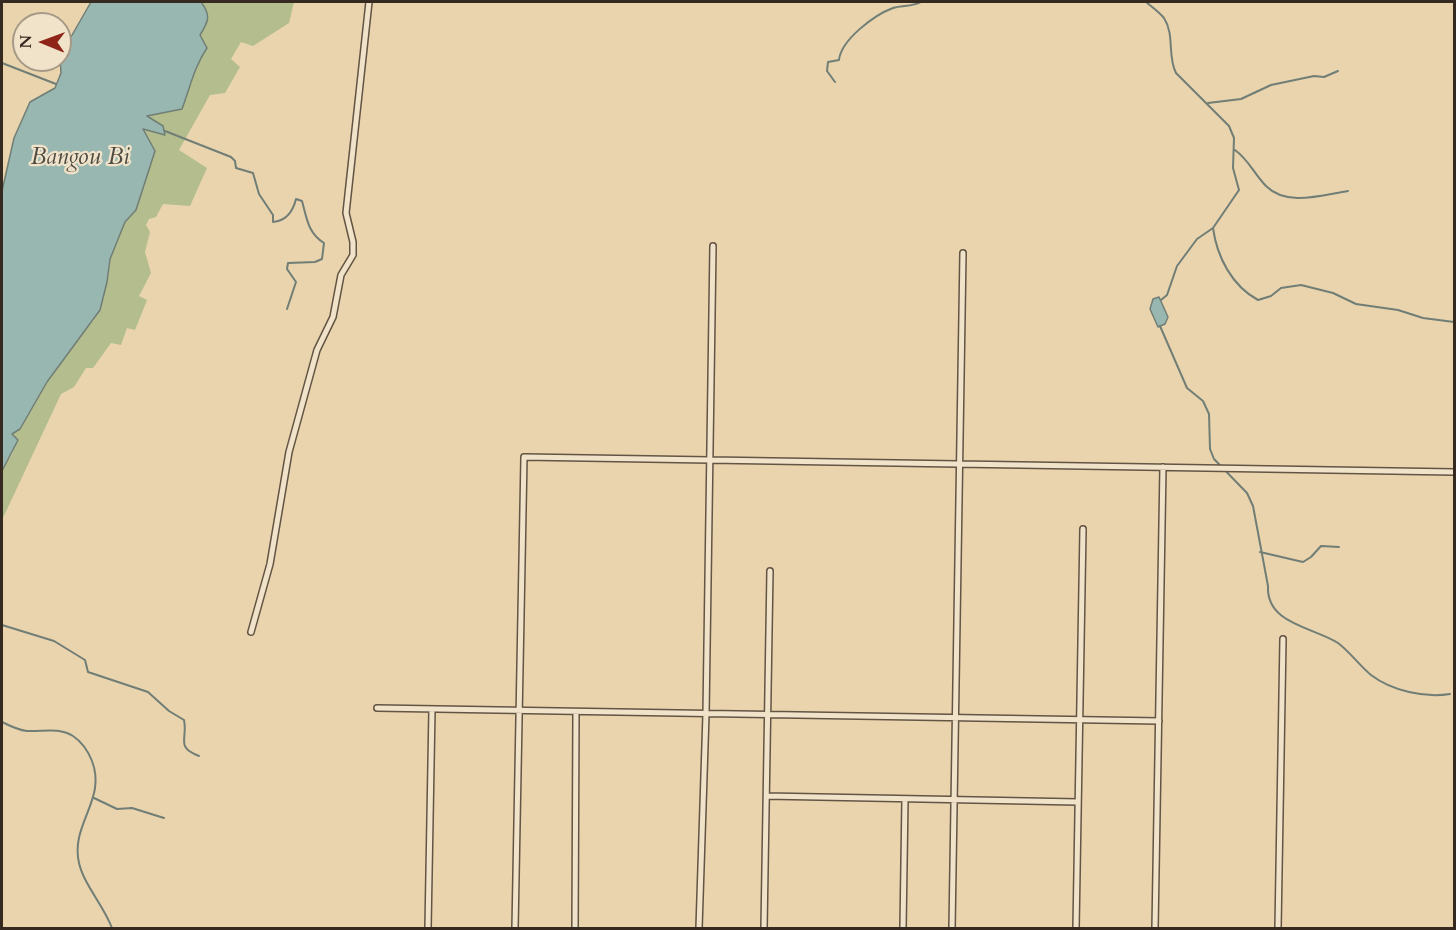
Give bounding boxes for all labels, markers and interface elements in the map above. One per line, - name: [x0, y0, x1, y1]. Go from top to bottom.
- north arrow: [12, 12, 72, 72]
- text: N: [15, 35, 37, 49]
- water label: Bangou Bi: [31, 144, 129, 172]

